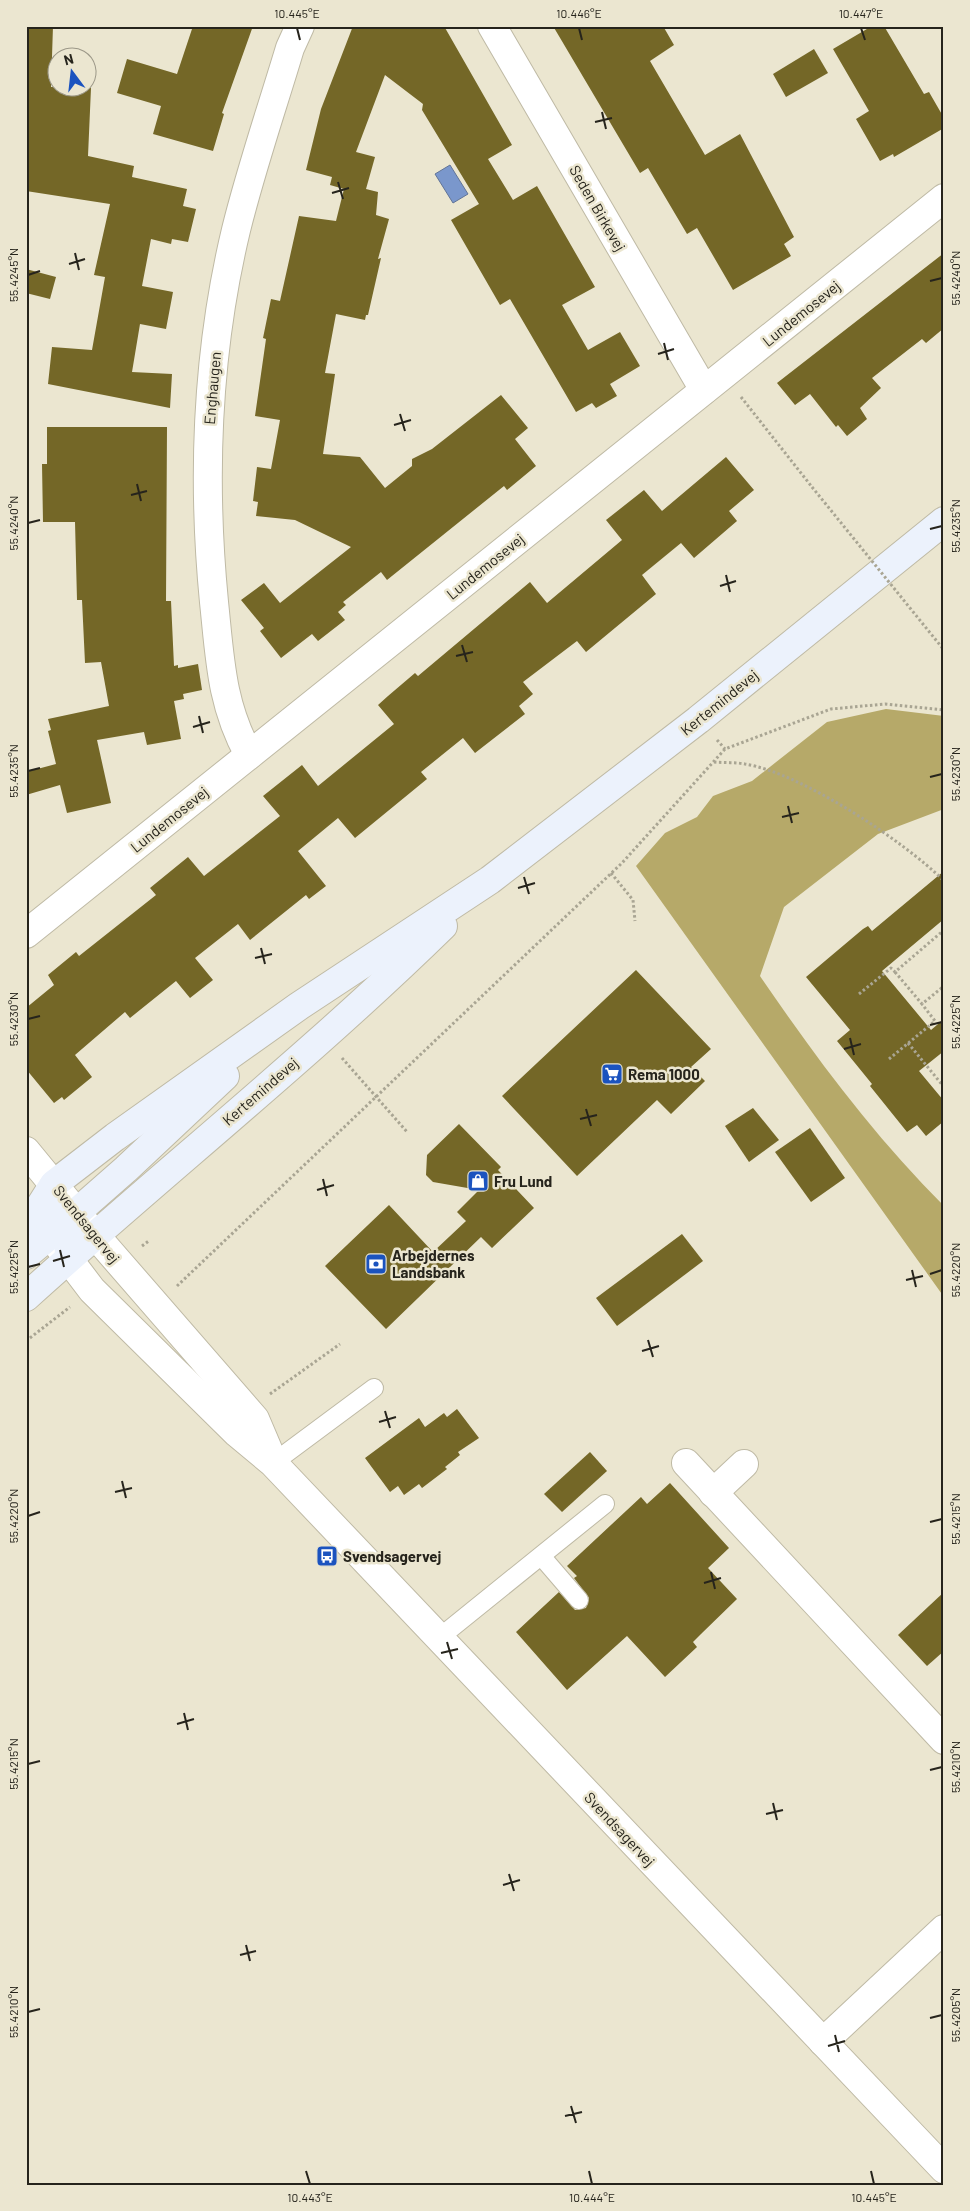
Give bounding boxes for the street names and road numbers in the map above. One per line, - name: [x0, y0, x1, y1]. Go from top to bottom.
- street label: Seden Birkevej: [566, 162, 630, 254]
- street label: Lundemosevej: [759, 276, 843, 350]
- street label: Enghaugen: [200, 351, 224, 425]
- street label: Lundemosevej: [443, 529, 527, 603]
- street label: Kertemindevej: [677, 665, 761, 739]
- street label: Lundemosevej: [127, 782, 211, 856]
- street label: Kertemindevej: [218, 1053, 302, 1129]
- street label: Svendsagervej: [50, 1181, 124, 1267]
- street label: Svendsagervej: [581, 1788, 659, 1870]

